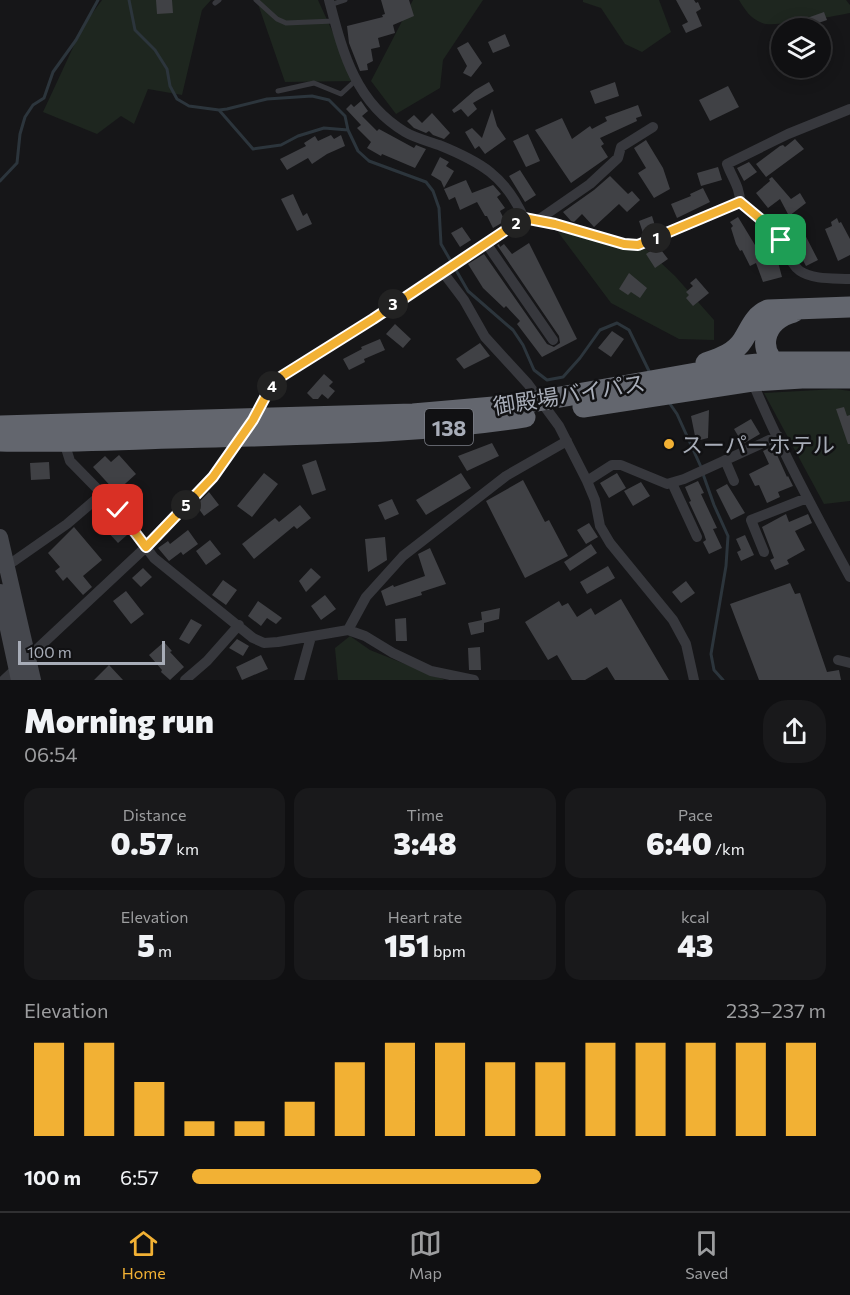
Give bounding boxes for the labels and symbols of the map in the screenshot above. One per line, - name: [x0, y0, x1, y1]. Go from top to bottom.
- pin: 2: [501, 208, 531, 238]
- pin: [755, 214, 806, 265]
- pin: 1: [641, 223, 671, 253]
- pin: 3: [378, 289, 408, 319]
- street label: 御殿場バイパス: [491, 369, 647, 419]
- pin: 4: [257, 371, 287, 401]
- road number: 138: [425, 409, 473, 445]
- place label: スーパーホテル: [681, 431, 835, 458]
- marker: スーパーホテル: [662, 437, 676, 451]
- pin: [92, 484, 143, 535]
- pin: 5: [171, 490, 201, 520]
- scale bar: [18, 638, 165, 666]

